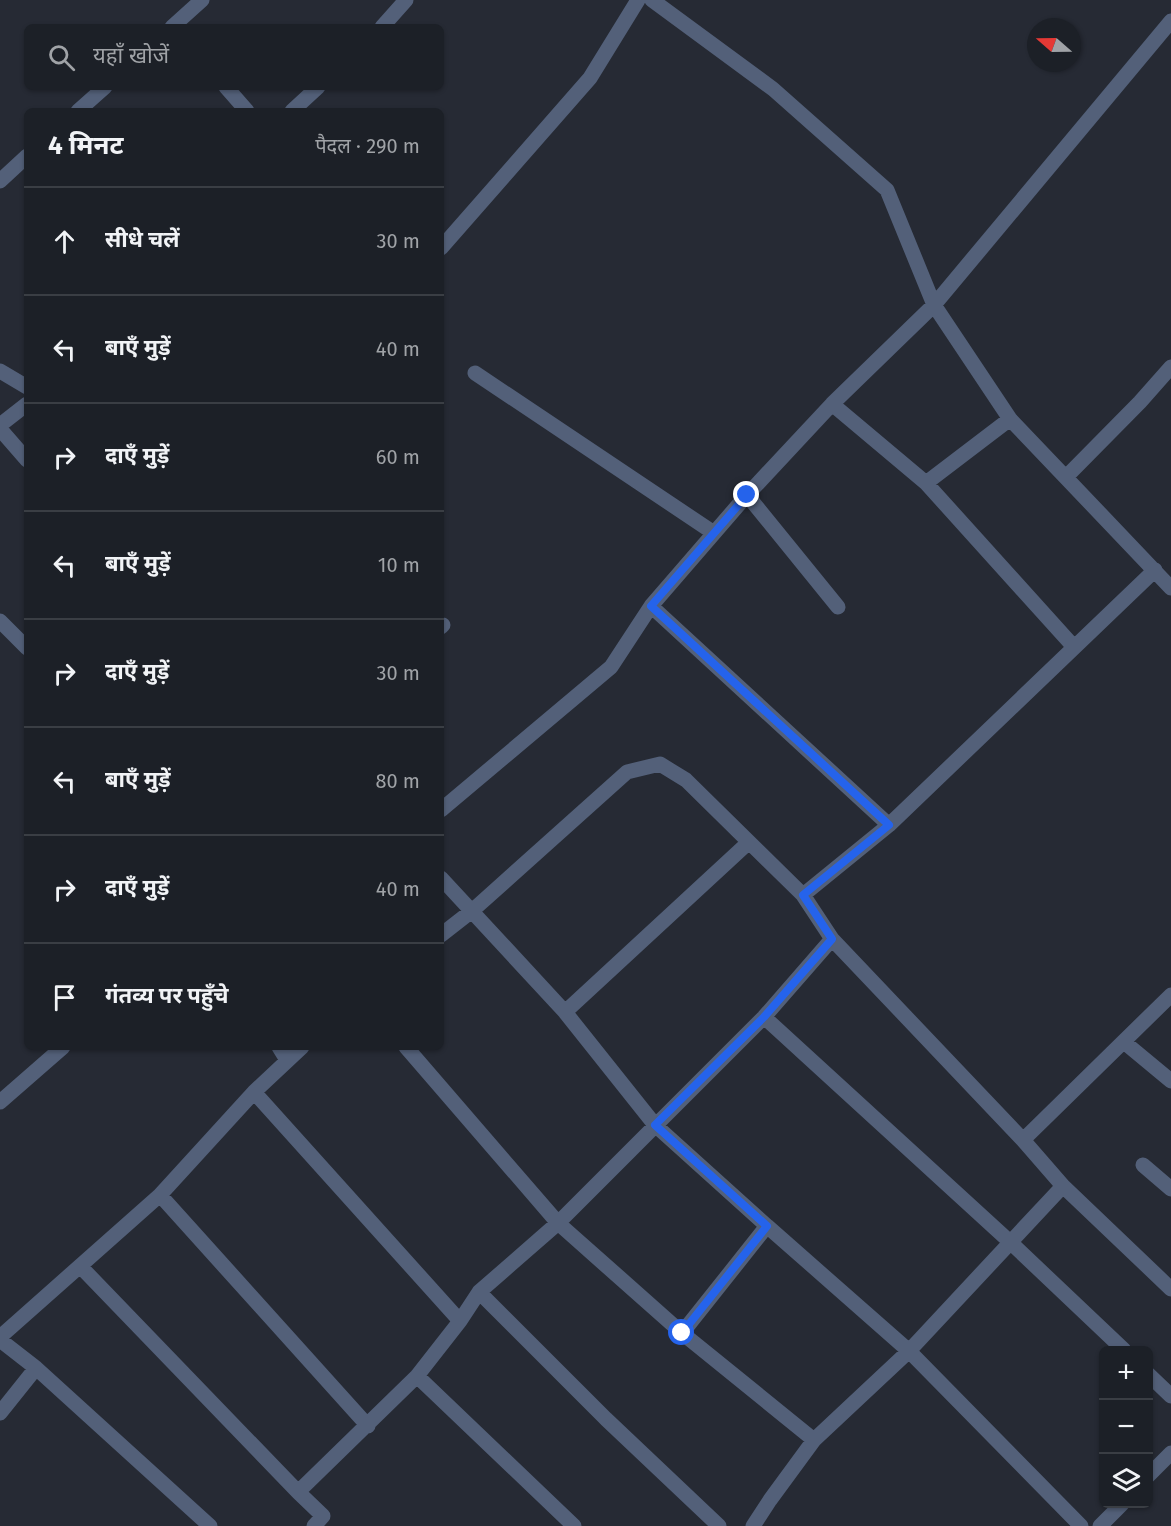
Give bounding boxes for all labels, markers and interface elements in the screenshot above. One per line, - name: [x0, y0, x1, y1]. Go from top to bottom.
- north arrow: [1027, 18, 1081, 72]
- search box: [24, 24, 444, 90]
- icon: search: [45, 41, 78, 74]
- text: यहाँ खोजें: [93, 42, 169, 69]
- text: 4 मिनट: [48, 130, 123, 161]
- text: पैदल · 290 m: [315, 134, 420, 158]
- icon: ahead: [48, 225, 81, 258]
- text: सीधे चलें: [105, 226, 180, 253]
- text: 30 m: [376, 229, 420, 253]
- icon: left: [48, 333, 81, 366]
- text: बाएँ मुड़ें: [105, 334, 171, 361]
- text: 40 m: [376, 337, 420, 361]
- icon: right: [48, 441, 81, 474]
- text: दाएँ मुड़ें: [105, 442, 169, 469]
- text: 60 m: [376, 445, 420, 469]
- route end: [733, 481, 759, 507]
- icon: left: [48, 549, 81, 582]
- text: बाएँ मुड़ें: [105, 550, 171, 577]
- text: 10 m: [378, 553, 420, 577]
- icon: right: [48, 657, 81, 690]
- text: दाएँ मुड़ें: [105, 658, 169, 685]
- text: 30 m: [376, 661, 420, 685]
- icon: left: [48, 765, 81, 798]
- text: बाएँ मुड़ें: [105, 766, 171, 793]
- text: 80 m: [375, 769, 420, 793]
- icon: right: [48, 873, 81, 906]
- text: दाएँ मुड़ें: [105, 874, 169, 901]
- text: 40 m: [376, 877, 420, 901]
- icon: arrive: [48, 981, 81, 1014]
- text: गंतव्य पर पहुँचे: [105, 982, 229, 1009]
- route start: [668, 1319, 694, 1345]
- map controls: [1099, 1346, 1153, 1508]
- button: +: [1099, 1346, 1153, 1400]
- button: −: [1099, 1400, 1153, 1454]
- button: layers: [1099, 1454, 1153, 1508]

